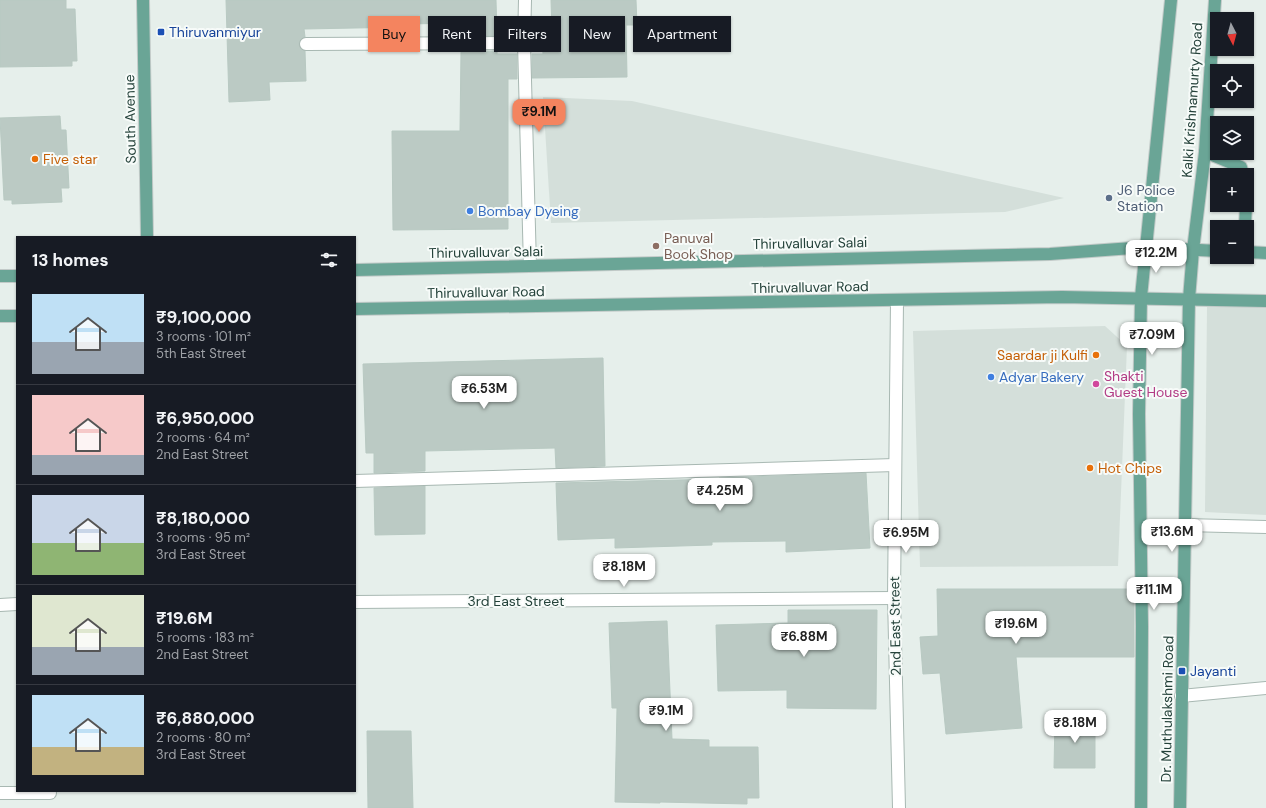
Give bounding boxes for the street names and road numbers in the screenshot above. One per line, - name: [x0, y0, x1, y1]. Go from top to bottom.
- street label: Kalki Krishnamurty Road: [1178, 22, 1206, 178]
- street label: South Avenue: [120, 74, 140, 164]
- street label: Thiruvalluvar Salai: [752, 233, 868, 253]
- street label: Thiruvalluvar Salai: [428, 242, 544, 262]
- street label: Thiruvalluvar Road: [751, 277, 869, 297]
- street label: Thiruvalluvar Road: [427, 282, 545, 302]
- street label: 2nd East Street: [885, 576, 905, 676]
- street label: 3rd East Street: [468, 592, 564, 610]
- street label: Dr. Muthulakshmi Road: [1157, 635, 1177, 783]

